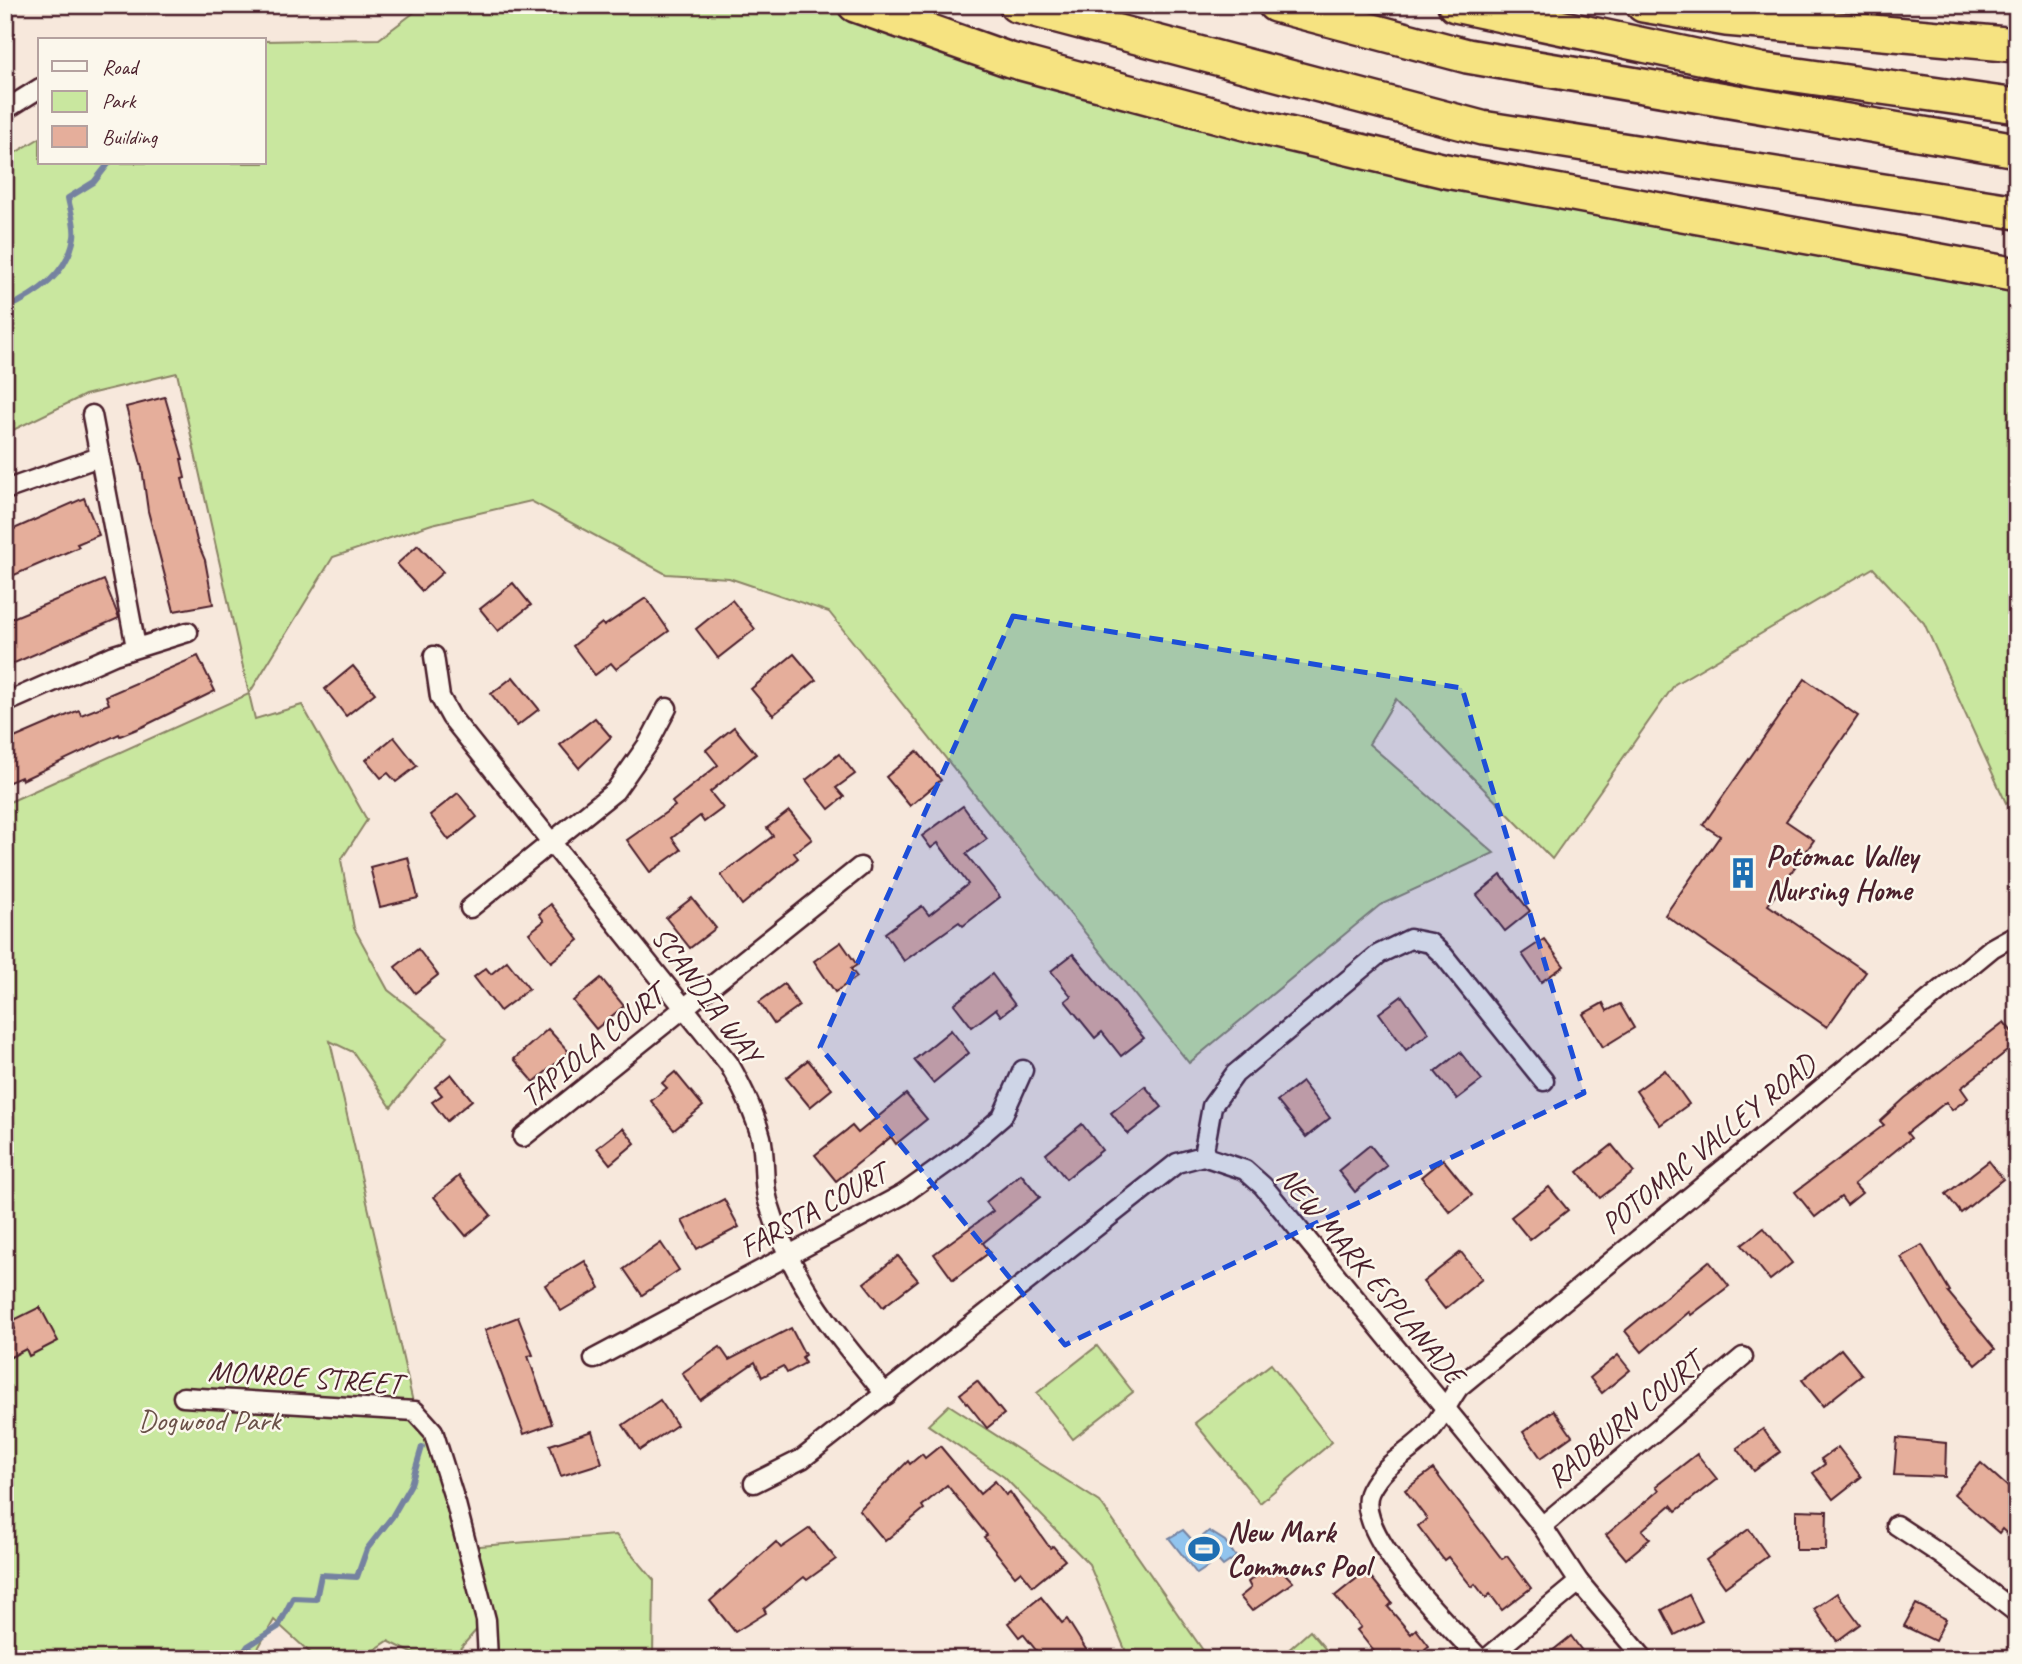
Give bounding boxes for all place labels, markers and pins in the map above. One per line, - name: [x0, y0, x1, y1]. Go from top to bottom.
- place label: Potomac Valley Nursing Home: [1766, 837, 1921, 909]
- building icon: Potomac Valley Nursing Home: [1726, 856, 1760, 890]
- place label: New Mark Commons Pool: [1227, 1513, 1376, 1585]
- sports icon: New Mark Commons Pool: [1187, 1532, 1221, 1566]

